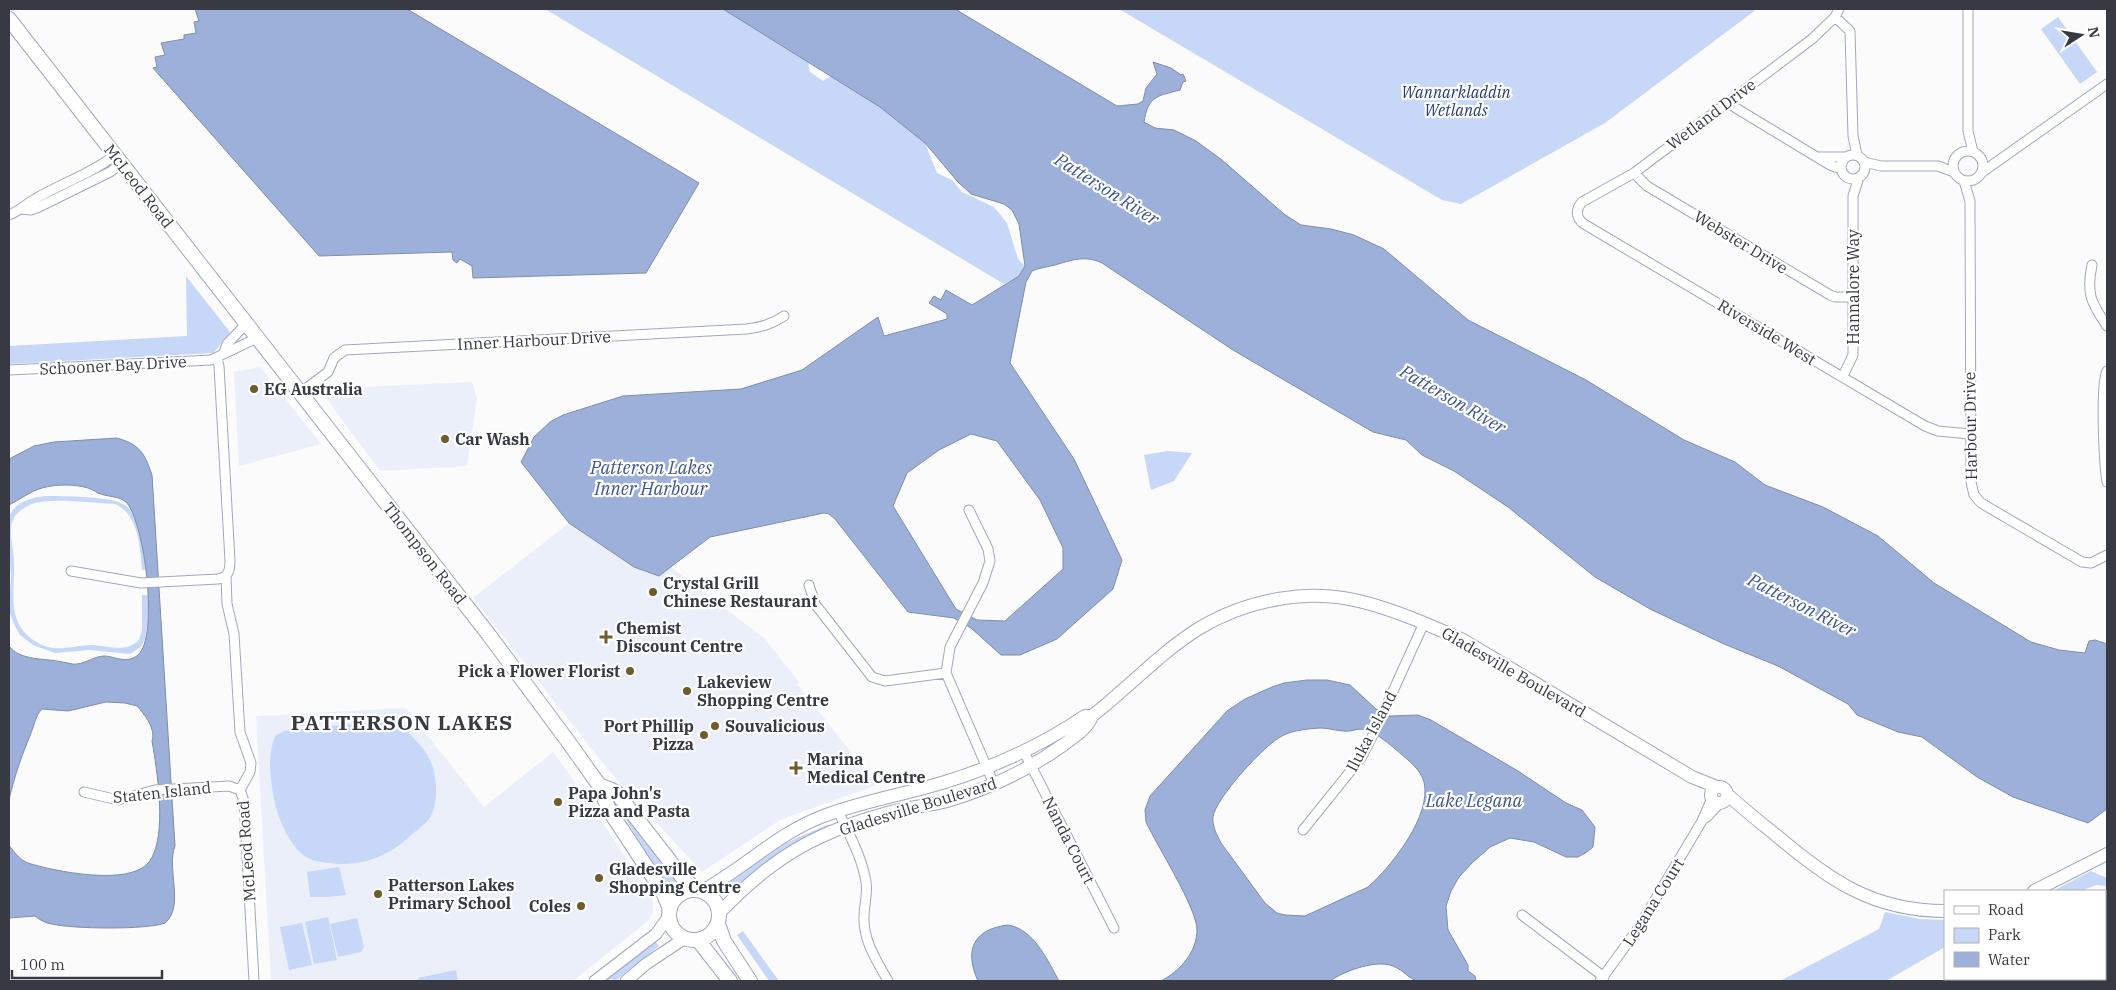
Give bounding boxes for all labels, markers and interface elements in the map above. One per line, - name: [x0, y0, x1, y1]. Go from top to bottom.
- north arrow: [2056, 10, 2106, 60]
- text: N: [2084, 25, 2104, 40]
- street label: Wetland Drive: [1662, 74, 1760, 154]
- park label: Wannarkladdin Wetlands: [1401, 82, 1511, 120]
- street label: McLeod Road: [100, 140, 178, 232]
- water label: Patterson River: [1050, 147, 1164, 231]
- street label: Webster Drive: [1690, 206, 1792, 278]
- street label: Hannalore Way: [1843, 229, 1863, 345]
- street label: Riverside West: [1714, 295, 1820, 369]
- street label: Inner Harbour Drive: [457, 326, 611, 354]
- street label: Schooner Bay Drive: [39, 351, 187, 379]
- water label: Patterson River: [1395, 359, 1511, 439]
- street label: Harbour Drive: [1959, 372, 1981, 480]
- place label: EG Australia: [264, 379, 363, 399]
- marker: EG Australia: [248, 383, 260, 395]
- place label: Car Wash: [455, 429, 530, 449]
- marker: Car Wash: [439, 433, 451, 445]
- water label: Patterson Lakes Inner Harbour: [589, 456, 712, 500]
- street label: Thompson Road: [379, 498, 471, 608]
- water label: Patterson River: [1743, 567, 1861, 643]
- place label: Crystal Grill Chinese Restaurant: [663, 573, 817, 611]
- marker: Crystal Grill Chinese Restaurant: [647, 586, 659, 598]
- place label: Chemist Discount Centre: [616, 618, 743, 656]
- street label: Gladesville Boulevard: [1438, 622, 1590, 722]
- marker: Chemist Discount Centre: [600, 631, 612, 643]
- place label: Pick a Flower Florist: [458, 661, 620, 681]
- marker: Pick a Flower Florist: [624, 665, 636, 677]
- place label: Lakeview Shopping Centre: [697, 672, 829, 710]
- marker: Lakeview Shopping Centre: [681, 685, 693, 697]
- street label: Iluka Island: [1341, 687, 1401, 775]
- district label: PATTERSON LAKES: [291, 708, 513, 736]
- place label: Port Phillip Pizza: [604, 716, 694, 754]
- place label: Souvalicious: [725, 716, 825, 736]
- marker: Souvalicious: [709, 720, 721, 732]
- marker: Port Phillip Pizza: [698, 729, 710, 741]
- place label: Marina Medical Centre: [807, 749, 926, 787]
- marker: Marina Medical Centre: [789, 761, 803, 775]
- street label: Gladesville Boulevard: [837, 772, 999, 839]
- street label: Staten Island: [112, 777, 212, 807]
- place label: Papa John's Pizza and Pasta: [568, 783, 690, 821]
- water label: Lake Legana: [1425, 789, 1523, 812]
- street label: Nanda Court: [1038, 793, 1100, 887]
- marker: Papa John's Pizza and Pasta: [552, 796, 564, 808]
- street label: McLeod Road: [232, 800, 260, 902]
- street label: Legana Court: [1618, 854, 1688, 950]
- place label: Gladesville Shopping Centre: [609, 859, 741, 897]
- marker: Gladesville Shopping Centre: [593, 872, 605, 884]
- place label: Patterson Lakes Primary School: [388, 875, 515, 913]
- marker: Patterson Lakes Primary School: [372, 888, 384, 900]
- legend: [1944, 890, 2106, 980]
- place label: Coles: [529, 896, 571, 916]
- marker: Coles: [575, 900, 587, 912]
- text: Road: [1988, 900, 2024, 919]
- text: Park: [1988, 925, 2021, 944]
- scale bar: [12, 948, 162, 980]
- text: Water: [1988, 950, 2030, 969]
- text: 100 m: [20, 955, 65, 974]

